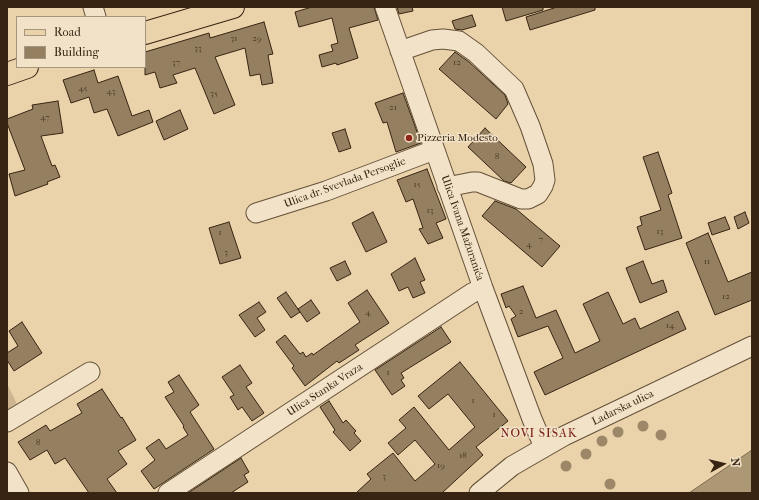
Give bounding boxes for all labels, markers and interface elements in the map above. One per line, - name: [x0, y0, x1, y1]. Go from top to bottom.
- legend: [16, 16, 146, 68]
- text: Road: [54, 25, 81, 39]
- house number: 31: [231, 34, 237, 44]
- house number: 29: [252, 34, 262, 44]
- house number: 33: [194, 44, 202, 54]
- text: Building: [54, 45, 99, 59]
- house number: 37: [172, 58, 180, 68]
- house number: 12: [453, 58, 461, 68]
- house number: 45: [79, 84, 87, 94]
- house number: 43: [106, 87, 116, 97]
- house number: 35: [210, 89, 218, 99]
- house number: 21: [389, 103, 397, 113]
- house number: 47: [40, 113, 50, 123]
- place label: Pizzeria Modesto: [417, 131, 498, 145]
- marker: Pizzeria Modesto: [404, 133, 414, 143]
- house number: 8: [495, 152, 499, 162]
- street label: Ulica dr. Svevlada Persoglie: [282, 155, 408, 211]
- street label: Ulica Ivana Mažuranića: [438, 173, 486, 283]
- house number: 15: [413, 180, 421, 190]
- house number: 13: [427, 206, 433, 216]
- house number: 13: [657, 227, 663, 237]
- house number: 1: [218, 228, 222, 238]
- house number: 7: [539, 235, 543, 245]
- house number: 4: [526, 240, 532, 250]
- house number: 3: [224, 248, 228, 258]
- house number: 11: [704, 257, 710, 267]
- house number: 12: [722, 292, 730, 302]
- house number: 2: [519, 307, 523, 317]
- house number: 4: [365, 308, 371, 318]
- house number: 14: [666, 321, 674, 331]
- street label: Ulica Stanka Vraza: [285, 361, 365, 419]
- house number: 1: [386, 368, 390, 378]
- street label: Lađarska ulica: [590, 387, 656, 429]
- house number: 1: [471, 396, 475, 406]
- house number: 1: [492, 410, 496, 420]
- district label: NOVI SISAK: [501, 427, 577, 441]
- house number: 8: [36, 438, 40, 448]
- north arrow: [703, 444, 743, 484]
- house number: 18: [459, 451, 467, 461]
- text: N: [728, 457, 742, 467]
- house number: 19: [437, 461, 445, 471]
- house number: 3: [382, 472, 386, 482]

